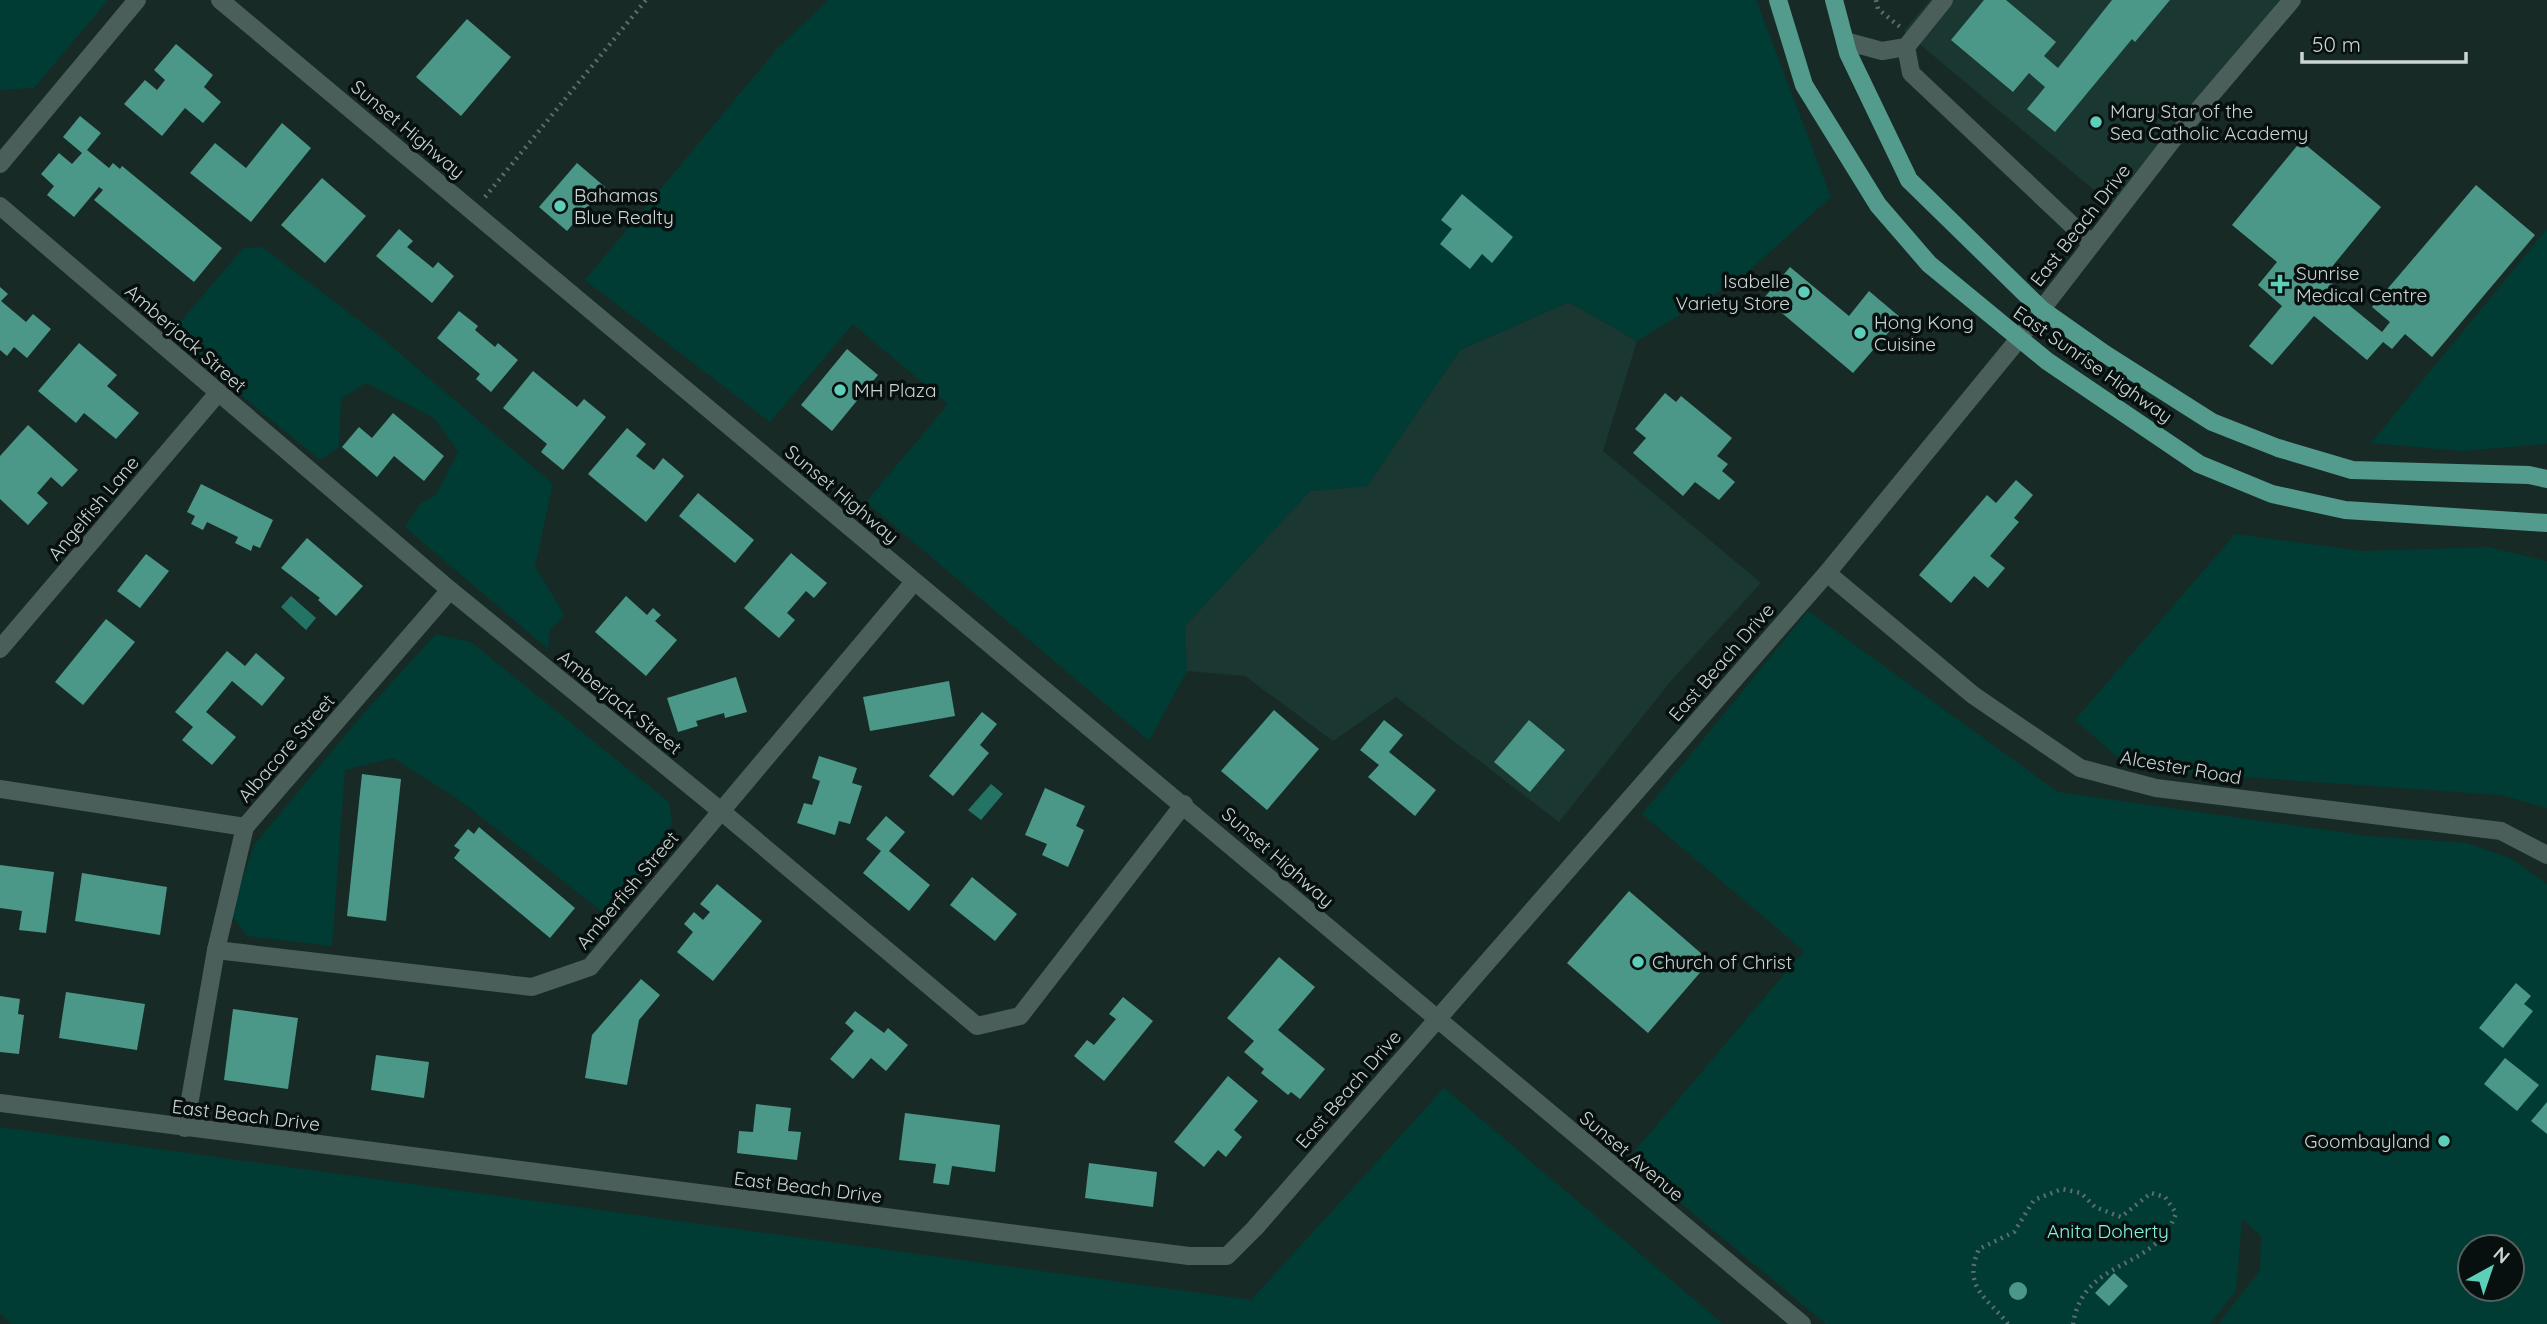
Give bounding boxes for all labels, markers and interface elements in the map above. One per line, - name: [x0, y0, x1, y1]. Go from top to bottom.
- scale bar: [2302, 21, 2466, 65]
- text: 50 m: [2312, 31, 2361, 57]
- street label: Sunset Highway: [346, 75, 470, 183]
- place label: Mary Star of the Sea Catholic Academy: [2110, 99, 2308, 145]
- marker: Mary Star of the Sea Catholic Academy: [2088, 114, 2104, 130]
- street label: East Beach Drive: [2025, 159, 2135, 291]
- place label: Bahamas Blue Realty: [574, 183, 674, 229]
- marker: Bahamas Blue Realty: [552, 198, 568, 214]
- place label: Sunrise Medical Centre: [2296, 261, 2427, 307]
- place label: Isabelle Variety Store: [1675, 269, 1790, 315]
- marker: Sunrise Medical Centre: [2270, 274, 2290, 294]
- street label: Amberjack Street: [120, 279, 252, 397]
- marker: Isabelle Variety Store: [1796, 284, 1812, 300]
- street label: East Sunrise Highway: [2009, 300, 2177, 428]
- place label: Hong Kong Cuisine: [1874, 310, 1974, 356]
- marker: Hong Kong Cuisine: [1852, 325, 1868, 341]
- place label: MH Plaza: [854, 378, 936, 402]
- marker: MH Plaza: [832, 382, 848, 398]
- street label: Sunset Highway: [780, 440, 904, 548]
- street label: Angelfish Lane: [42, 451, 144, 565]
- street label: East Beach Drive: [1663, 598, 1779, 726]
- street label: Amberjack Street: [553, 645, 687, 759]
- street label: Albacore Street: [232, 689, 340, 807]
- street label: Alcester Road: [2119, 745, 2243, 789]
- street label: Sunset Highway: [1217, 802, 1339, 912]
- street label: Amberfish Street: [571, 826, 683, 954]
- place label: Church of Christ: [1652, 950, 1792, 974]
- marker: Church of Christ: [1630, 954, 1646, 970]
- street label: East Beach Drive: [1290, 1025, 1406, 1153]
- street label: East Beach Drive: [171, 1094, 321, 1136]
- street label: Sunset Avenue: [1575, 1105, 1689, 1207]
- place label: Goombayland: [2304, 1129, 2430, 1153]
- marker: Goombayland: [2436, 1133, 2452, 1149]
- street label: East Beach Drive: [733, 1166, 883, 1208]
- park label: Anita Doherty: [2047, 1219, 2169, 1243]
- north arrow: [2456, 1233, 2526, 1303]
- text: N: [2489, 1241, 2515, 1269]

